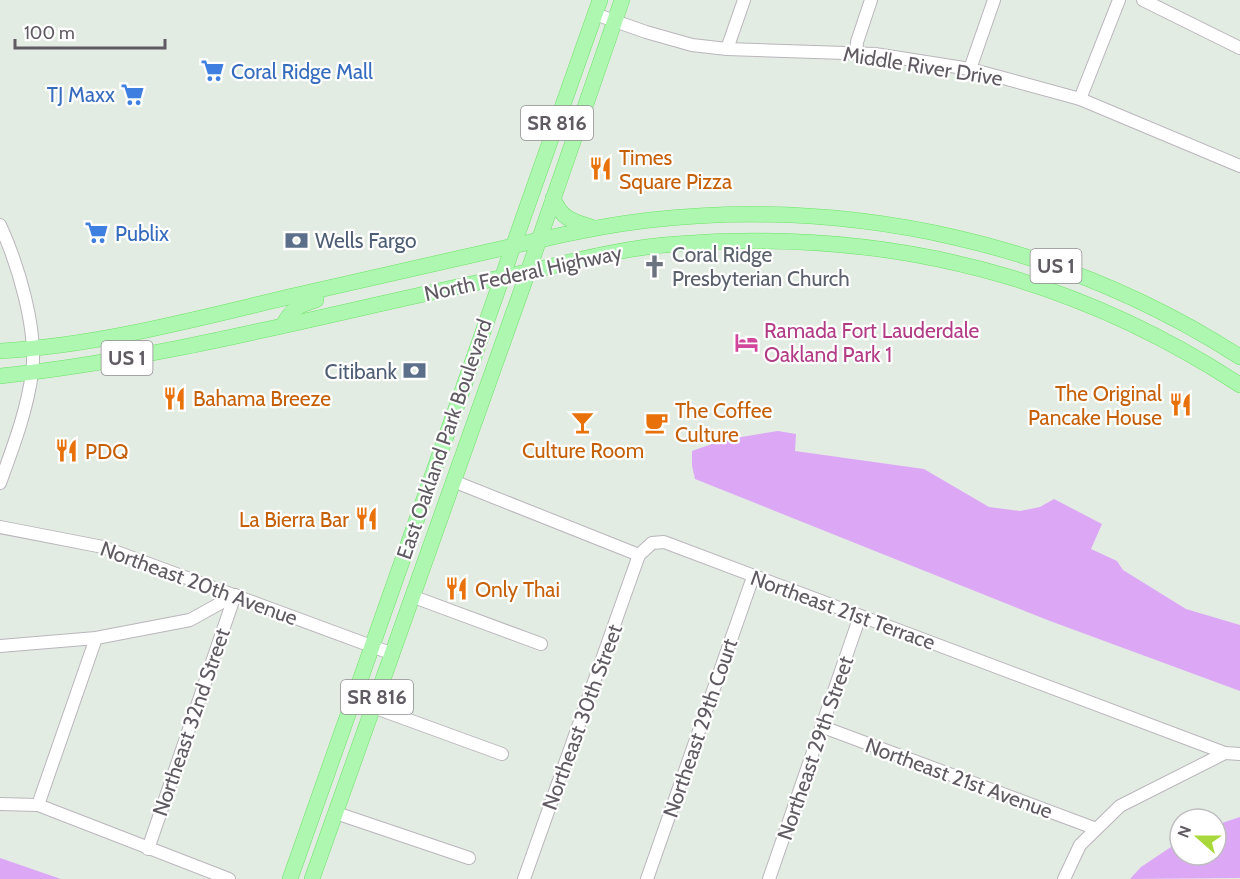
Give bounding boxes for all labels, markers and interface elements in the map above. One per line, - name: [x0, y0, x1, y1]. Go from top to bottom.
- scale bar: [15, 12, 165, 50]
- text: 100 m: [24, 22, 75, 44]
- street label: Middle River Drive: [841, 41, 1005, 91]
- supermarket icon: Coral Ridge Mall: [200, 58, 226, 84]
- place label: Coral Ridge Mall: [231, 59, 373, 84]
- supermarket icon: TJ Maxx: [120, 81, 146, 107]
- place label: TJ Maxx: [47, 82, 115, 107]
- road number: SR 816: [521, 106, 593, 140]
- place label: Times Square Pizza: [619, 145, 732, 194]
- restaurant icon: Times Square Pizza: [588, 156, 614, 182]
- supermarket icon: Publix: [84, 220, 110, 246]
- place label: Publix: [115, 221, 169, 246]
- bank icon: Wells Fargo: [284, 227, 310, 253]
- place label: Wells Fargo: [315, 228, 417, 253]
- street label: North Federal Highway: [422, 240, 625, 306]
- place label: Coral Ridge Presbyterian Church: [672, 242, 850, 291]
- road number: US 1: [1030, 249, 1082, 283]
- church icon: Coral Ridge Presbyterian Church: [641, 253, 667, 279]
- street label: East Oakland Park Boulevard: [391, 316, 497, 562]
- place label: Ramada Fort Lauderdale Oakland Park 1: [764, 318, 980, 367]
- hotel icon: Ramada Fort Lauderdale Oakland Park 1: [733, 329, 759, 355]
- road number: US 1: [102, 341, 152, 375]
- bank icon: Citibank: [402, 358, 428, 384]
- place label: Citibank: [325, 359, 398, 384]
- place label: The Original Pancake House: [1028, 381, 1162, 430]
- restaurant icon: Bahama Breeze: [162, 385, 188, 411]
- place label: Bahama Breeze: [193, 386, 331, 411]
- restaurant icon: The Original Pancake House: [1167, 392, 1193, 418]
- place label: The Coffee Culture: [675, 398, 772, 447]
- bar icon: Culture Room: [570, 409, 596, 435]
- cafe icon: The Coffee Culture: [644, 409, 670, 435]
- restaurant icon: PDQ: [54, 438, 80, 464]
- place label: Culture Room: [522, 438, 644, 463]
- place label: PDQ: [85, 439, 128, 464]
- restaurant icon: La Bierra Bar: [354, 506, 380, 532]
- place label: La Bierra Bar: [239, 507, 349, 532]
- street label: Northeast 20th Avenue: [97, 536, 301, 630]
- street label: Northeast 21st Terrace: [747, 565, 939, 655]
- restaurant icon: Only Thai: [444, 576, 470, 602]
- place label: Only Thai: [475, 577, 560, 602]
- street label: Northeast 30th Street: [537, 621, 627, 813]
- street label: Northeast 32nd Street: [147, 625, 235, 819]
- street label: Northeast 29th Court: [658, 635, 742, 821]
- street label: Northeast 29th Street: [772, 653, 858, 843]
- road number: SR 816: [341, 680, 413, 714]
- street label: Northeast 21st Avenue: [862, 732, 1056, 824]
- north arrow: [1168, 807, 1228, 867]
- text: N: [1174, 823, 1195, 840]

